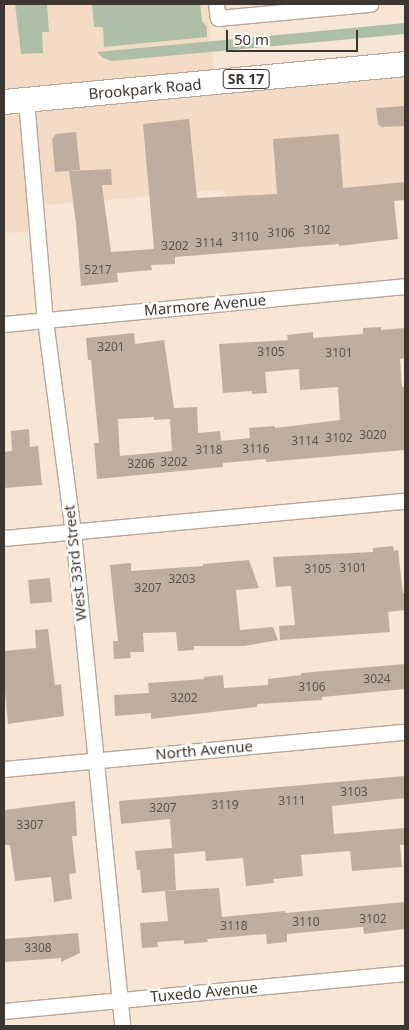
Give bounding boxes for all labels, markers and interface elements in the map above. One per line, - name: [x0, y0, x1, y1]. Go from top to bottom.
- scale bar: [229, 20, 362, 52]
- text: 50 m: [234, 29, 269, 49]
- road number: SR 17: [222, 68, 270, 90]
- street label: Brookpark Road: [88, 75, 202, 103]
- house number: 3102: [303, 223, 331, 237]
- house number: 3106: [267, 226, 295, 240]
- house number: 3110: [231, 230, 259, 244]
- house number: 3114: [195, 236, 223, 250]
- house number: 3202: [161, 239, 189, 253]
- house number: 5217: [84, 263, 112, 277]
- street label: Marmore Avenue: [143, 291, 267, 319]
- house number: 3201: [97, 340, 125, 354]
- house number: 3105: [257, 345, 285, 359]
- house number: 3101: [325, 346, 353, 360]
- house number: 3020: [359, 428, 387, 442]
- house number: 3102: [325, 431, 353, 445]
- house number: 3114: [291, 434, 319, 448]
- house number: 3116: [242, 442, 270, 456]
- house number: 3118: [195, 443, 223, 457]
- house number: 3202: [160, 455, 188, 469]
- house number: 3206: [127, 457, 155, 471]
- street label: West 33rd Street: [60, 504, 90, 622]
- house number: 3101: [339, 561, 367, 575]
- house number: 3105: [304, 562, 332, 576]
- house number: 3203: [168, 572, 196, 586]
- house number: 3207: [134, 581, 162, 595]
- house number: 3024: [363, 672, 391, 686]
- house number: 3106: [298, 680, 326, 694]
- house number: 3202: [170, 691, 198, 705]
- street label: North Avenue: [154, 737, 254, 763]
- house number: 3103: [340, 785, 368, 799]
- house number: 3111: [278, 794, 306, 808]
- house number: 3119: [211, 798, 239, 812]
- house number: 3207: [149, 801, 177, 815]
- house number: 3307: [16, 818, 44, 832]
- house number: 3102: [359, 912, 387, 926]
- house number: 3110: [292, 915, 320, 929]
- house number: 3118: [220, 919, 248, 933]
- house number: 3308: [24, 941, 52, 955]
- street label: Tuxedo Avenue: [150, 978, 258, 1006]

